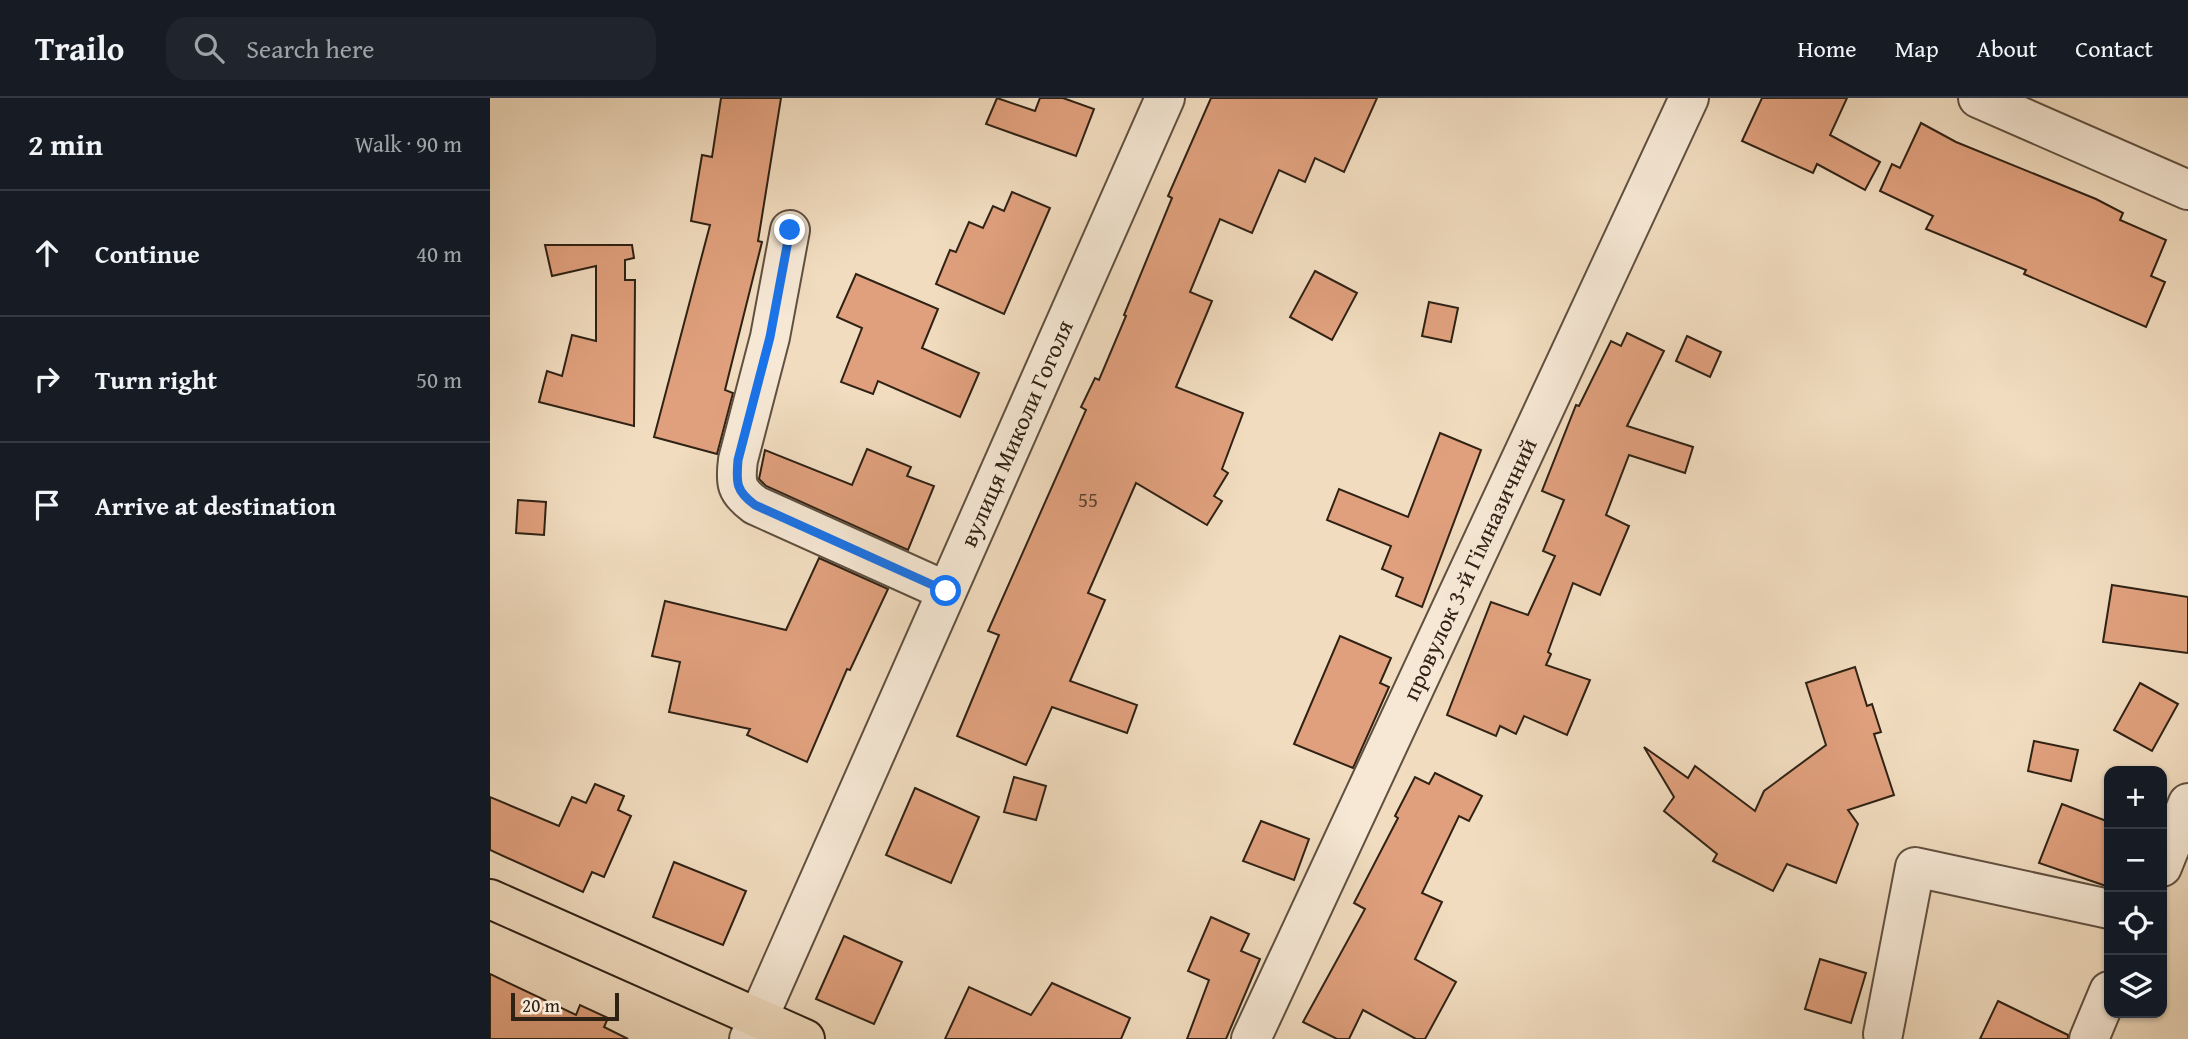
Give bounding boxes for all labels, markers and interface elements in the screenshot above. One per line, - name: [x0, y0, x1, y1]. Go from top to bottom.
- search box: [166, 17, 656, 80]
- text: Trailo: [35, 24, 124, 72]
- icon: search: [190, 29, 228, 67]
- text: Search here: [246, 29, 375, 68]
- text: Home: [1798, 31, 1857, 66]
- text: Map: [1895, 31, 1939, 66]
- text: About: [1977, 31, 2037, 66]
- text: Contact: [2075, 31, 2153, 66]
- text: 2 min: [28, 122, 103, 166]
- text: Walk · 90 m: [354, 127, 462, 160]
- route end: [774, 214, 805, 245]
- icon: ahead: [28, 234, 66, 272]
- text: Continue: [95, 234, 200, 273]
- text: 40 m: [416, 237, 462, 270]
- street label: вулиця Миколи Гоголя: [951, 314, 1082, 552]
- icon: right: [28, 360, 66, 398]
- text: Turn right: [95, 360, 217, 399]
- text: 50 m: [416, 363, 462, 396]
- street label: провулок 3-й Гімназичний: [1393, 432, 1545, 706]
- house number: 55: [1078, 484, 1098, 515]
- icon: arrive: [28, 486, 66, 524]
- text: Arrive at destination: [95, 486, 336, 525]
- route start: [930, 575, 961, 606]
- map controls: [2104, 766, 2167, 1018]
- button: +: [2104, 766, 2167, 829]
- button: −: [2104, 829, 2167, 892]
- button: locate: [2104, 892, 2167, 955]
- button: layers: [2104, 955, 2167, 1018]
- scale bar: [511, 990, 620, 1022]
- text: 20 m: [522, 991, 560, 1019]

